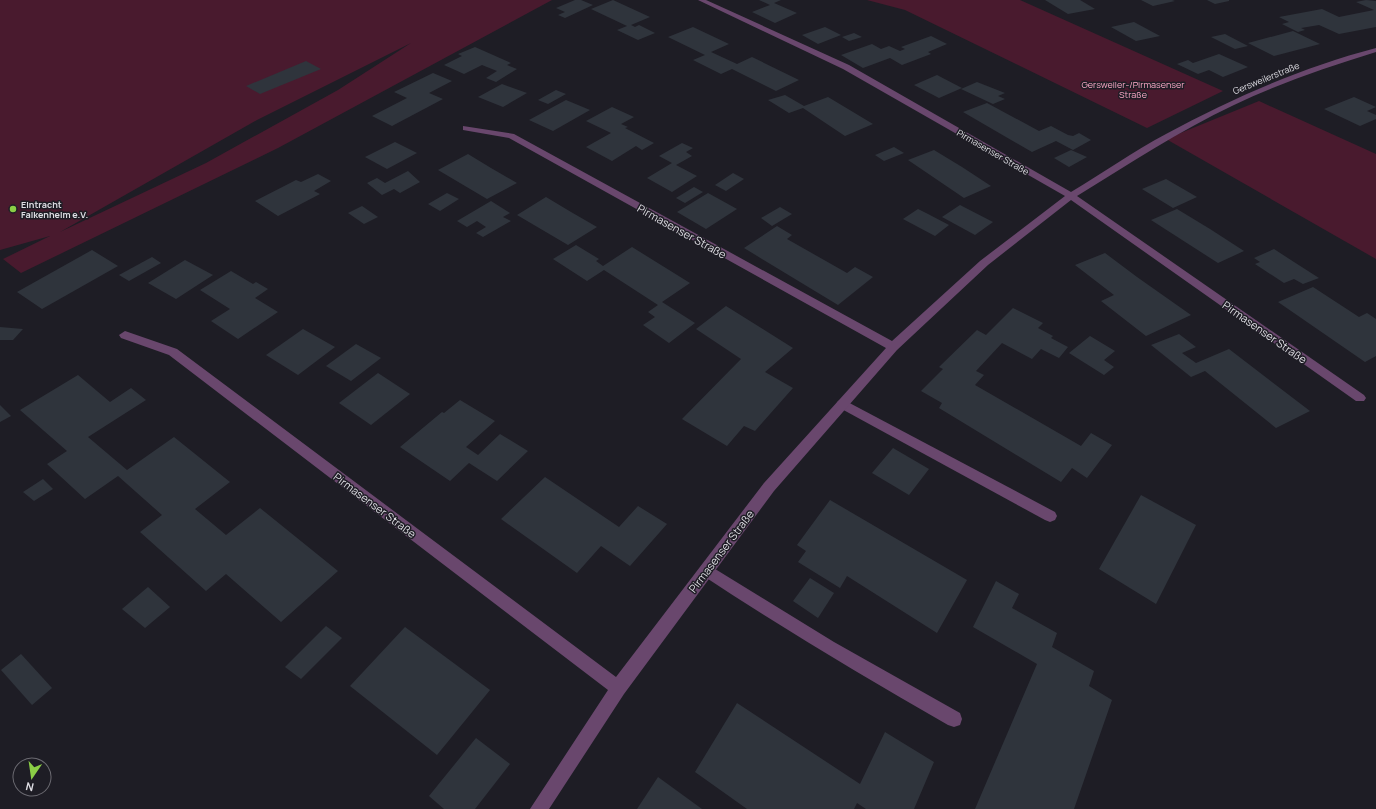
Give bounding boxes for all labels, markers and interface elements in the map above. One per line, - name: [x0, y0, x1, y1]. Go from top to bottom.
- street label: Gersweilerstraße: [1231, 59, 1301, 97]
- park label: Gersweiler-/Pirmasenser Straße: [1081, 78, 1185, 101]
- street label: Pirmasenser Straße: [954, 126, 1032, 178]
- place label: Eintracht Falkenheim e.V.: [21, 198, 88, 221]
- street label: Pirmasenser Straße: [635, 200, 730, 262]
- marker: Eintracht Falkenheim e.V.: [8, 204, 18, 214]
- street label: Pirmasenser Straße: [1220, 297, 1311, 367]
- street label: Pirmasenser Straße: [331, 469, 420, 541]
- street label: Pirmasenser Straße: [685, 506, 757, 595]
- north arrow: [12, 757, 52, 797]
- text: N: [24, 779, 35, 795]

